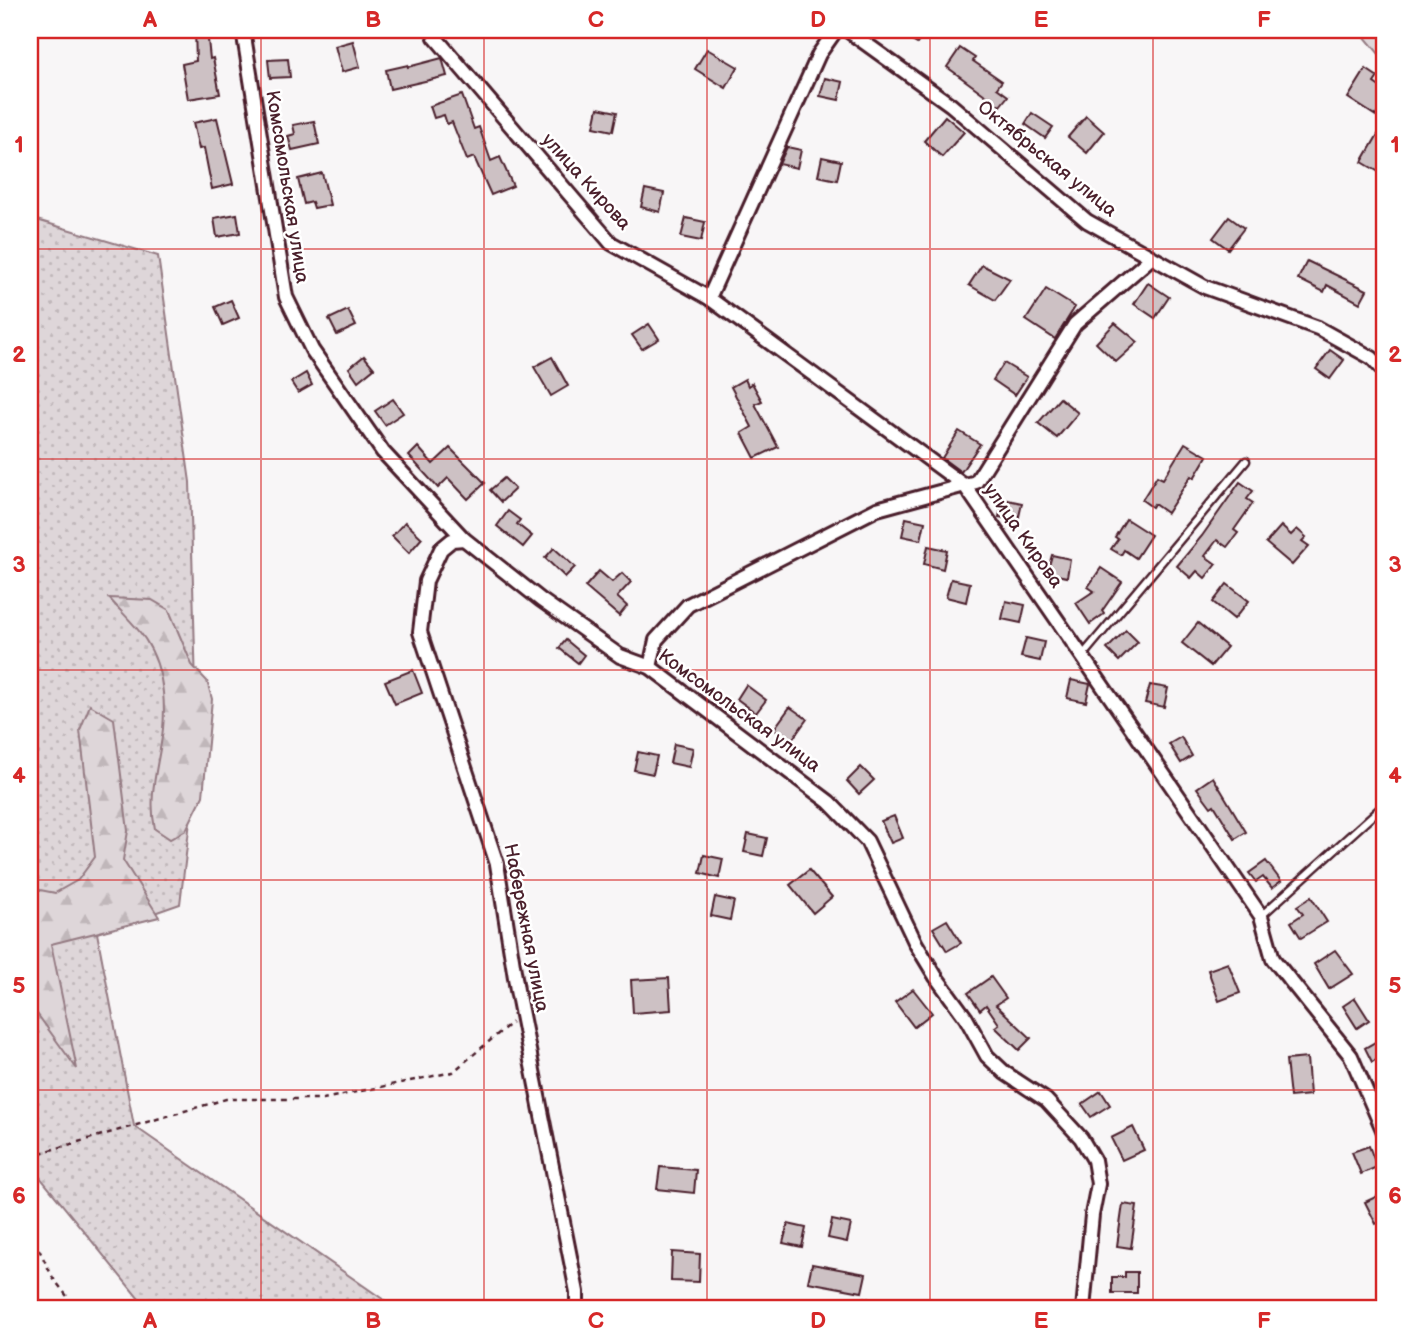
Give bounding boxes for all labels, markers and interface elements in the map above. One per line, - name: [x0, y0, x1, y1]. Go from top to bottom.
- text: A: [142, 6, 158, 34]
- text: B: [365, 6, 381, 34]
- text: C: [588, 6, 604, 34]
- text: D: [810, 6, 826, 34]
- text: E: [1034, 6, 1049, 34]
- text: F: [1257, 6, 1271, 34]
- street label: Комсомольская улица: [260, 89, 314, 285]
- street label: Октябрьская улица: [973, 96, 1121, 222]
- street label: улица Кирова: [537, 129, 635, 235]
- text: 1: [14, 131, 24, 159]
- text: 1: [1390, 131, 1400, 159]
- text: 2: [12, 341, 26, 369]
- text: 2: [1388, 341, 1402, 369]
- street label: улица Кирова: [978, 479, 1068, 593]
- text: 3: [12, 551, 26, 579]
- text: 3: [1388, 551, 1402, 579]
- street label: Комсомольская улица: [653, 644, 825, 778]
- text: 4: [12, 762, 26, 790]
- text: 4: [1388, 762, 1402, 790]
- street label: Набережная улица: [498, 842, 554, 1014]
- text: 5: [12, 972, 26, 1000]
- text: 5: [1388, 972, 1402, 1000]
- text: 6: [12, 1182, 26, 1210]
- text: 6: [1388, 1182, 1402, 1210]
- text: A: [142, 1307, 158, 1335]
- text: B: [365, 1307, 381, 1335]
- text: C: [588, 1307, 604, 1335]
- text: D: [810, 1307, 826, 1335]
- text: E: [1034, 1307, 1049, 1335]
- text: F: [1257, 1307, 1271, 1335]

